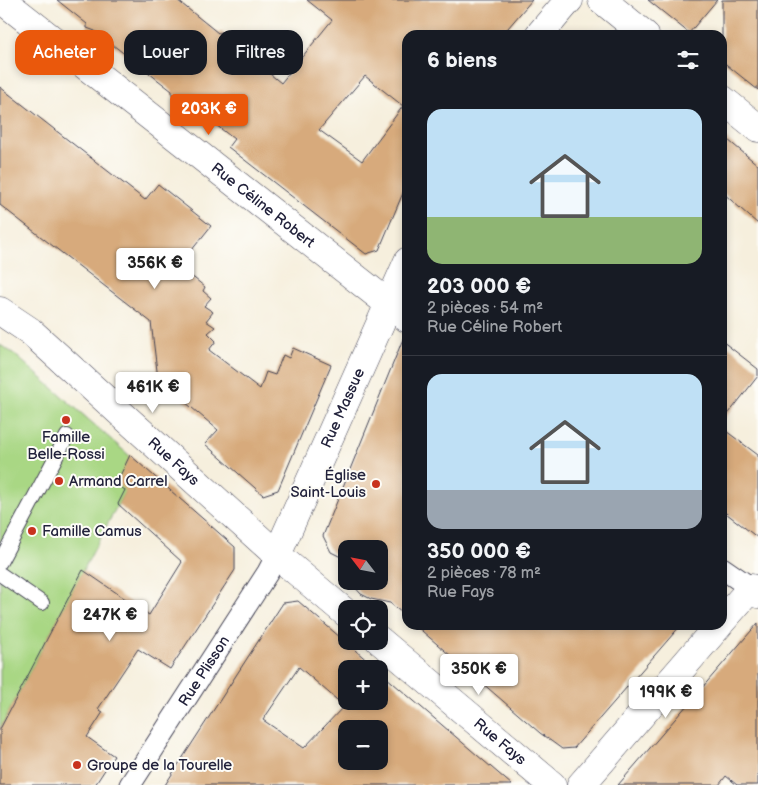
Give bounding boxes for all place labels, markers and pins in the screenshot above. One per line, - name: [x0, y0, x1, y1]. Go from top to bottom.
- pin: 203K €: [168, 94, 250, 136]
- pin: 356K €: [114, 248, 196, 290]
- pin: 461K €: [112, 372, 194, 414]
- marker: Famille Belle-Rossi: [60, 414, 72, 426]
- place label: Famille Belle-Rossi: [27, 428, 105, 464]
- place label: Église Saint-Louis: [291, 466, 367, 502]
- place label: Armand Carrel: [69, 472, 168, 491]
- marker: Armand Carrel: [53, 475, 65, 487]
- marker: Église Saint-Louis: [370, 478, 382, 490]
- place label: Famille Camus: [42, 522, 142, 541]
- marker: Famille Camus: [26, 525, 38, 537]
- pin: 247K €: [69, 600, 151, 642]
- pin: 350K €: [438, 654, 520, 696]
- pin: 199K €: [625, 676, 707, 719]
- place label: Groupe de la Tourelle: [87, 756, 232, 775]
- marker: Groupe de la Tourelle: [71, 759, 83, 771]

